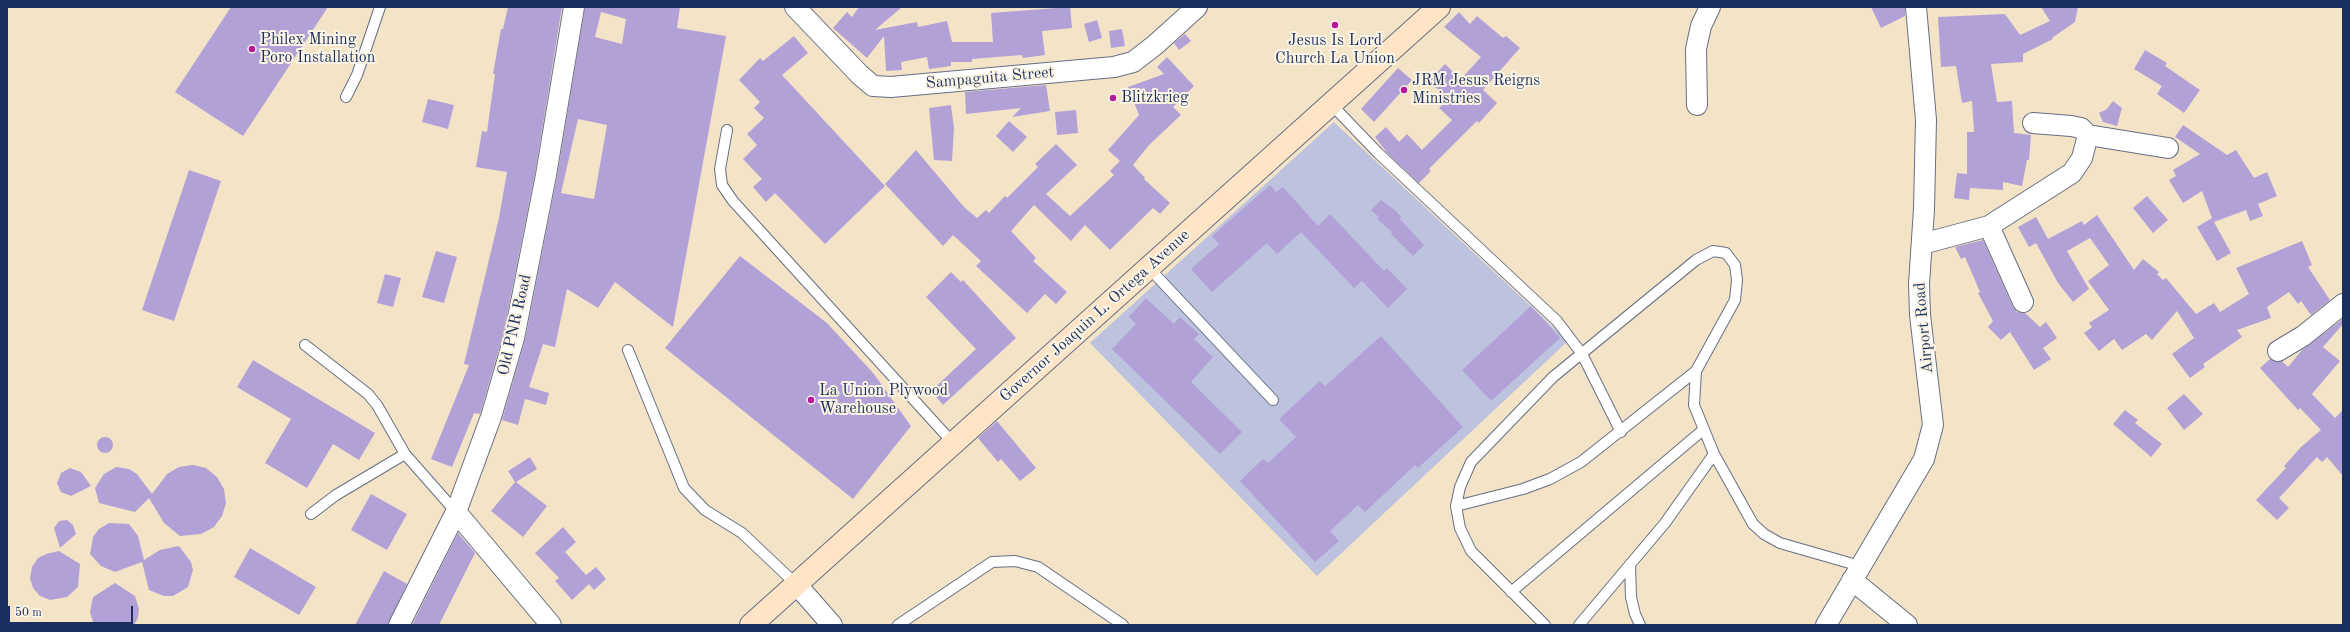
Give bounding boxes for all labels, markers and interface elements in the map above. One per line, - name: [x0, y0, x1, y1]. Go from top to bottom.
- marker: Jesus Is Lord Church La Union: [1330, 20, 1340, 30]
- place label: Philex Mining Poro Installation: [260, 30, 375, 68]
- place label: Jesus Is Lord Church La Union: [1275, 31, 1395, 69]
- marker: Philex Mining Poro Installation: [247, 44, 257, 54]
- street label: Sampaguita Street: [925, 63, 1055, 93]
- place label: JRM Jesus Reigns Ministries: [1412, 71, 1540, 109]
- marker: JRM Jesus Reigns Ministries: [1399, 85, 1409, 95]
- place label: Blitzkrieg: [1121, 88, 1189, 108]
- marker: Blitzkrieg: [1108, 93, 1118, 103]
- street label: Governor Joaquin L. Ortega Avenue: [996, 226, 1194, 406]
- street label: Old PNR Road: [494, 273, 536, 377]
- street label: Airport Road: [1910, 282, 1938, 374]
- place label: La Union Plywood Warehouse: [819, 381, 948, 419]
- marker: La Union Plywood Warehouse: [806, 395, 816, 405]
- scale bar: [10, 598, 135, 624]
- text: 50 m: [15, 607, 42, 619]

